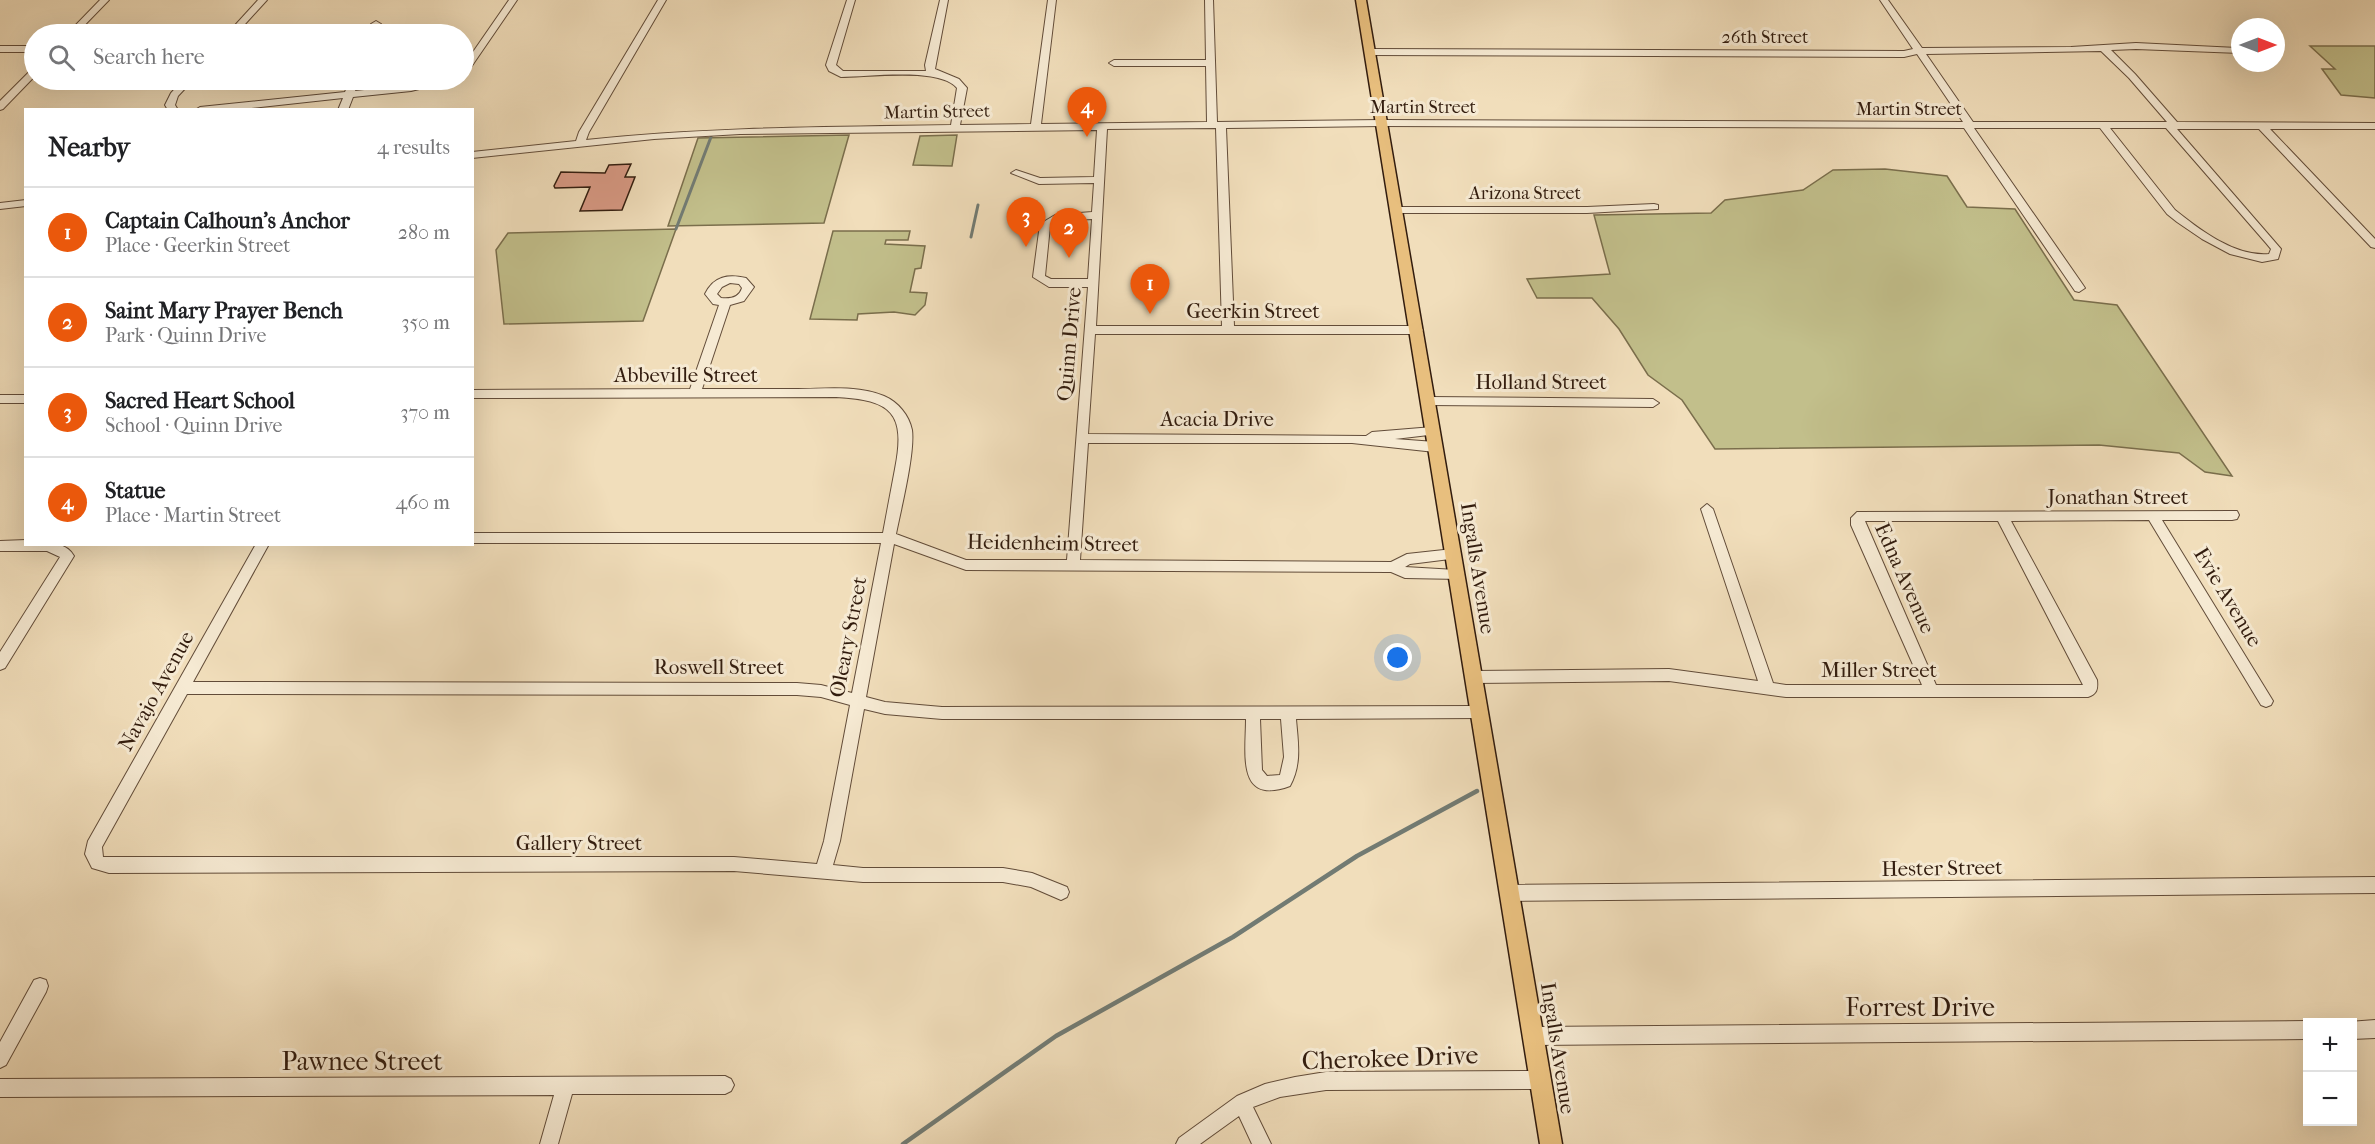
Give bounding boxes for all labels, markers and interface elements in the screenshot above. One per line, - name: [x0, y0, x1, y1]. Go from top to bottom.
- north arrow: [2231, 18, 2285, 72]
- search box: [24, 24, 474, 90]
- street label: 26th Street: [1722, 27, 1809, 48]
- icon: search: [45, 41, 78, 74]
- text: Search here: [93, 44, 205, 70]
- pin: 4: [1068, 88, 1106, 137]
- street label: Martin Street: [1370, 97, 1477, 118]
- street label: Martin Street: [1856, 99, 1963, 120]
- street label: Martin Street: [884, 101, 991, 123]
- text: Nearby: [48, 132, 130, 163]
- text: 4 results: [377, 136, 450, 159]
- street label: Arizona Street: [1468, 183, 1581, 204]
- pin: 3: [1006, 198, 1046, 247]
- text: Captain Calhoun's Anchor: [105, 208, 350, 234]
- pin: 2: [1050, 208, 1088, 258]
- text: 1: [64, 221, 71, 244]
- text: 280 m: [398, 221, 450, 244]
- text: Place · Geerkin Street: [105, 234, 290, 257]
- pin: 1: [1130, 264, 1170, 314]
- street label: Quinn Drive: [1052, 286, 1086, 402]
- text: Saint Mary Prayer Bench: [105, 298, 343, 324]
- street label: Geerkin Street: [1186, 299, 1320, 323]
- text: 2: [62, 311, 73, 334]
- text: 350 m: [401, 311, 450, 334]
- text: Park · Quinn Drive: [105, 324, 266, 347]
- street label: Abbeville Street: [613, 363, 759, 387]
- street label: Holland Street: [1475, 370, 1607, 394]
- text: Sacred Heart School: [105, 388, 295, 414]
- text: 3: [63, 401, 72, 424]
- text: 370 m: [400, 401, 450, 424]
- street label: Acacia Drive: [1159, 407, 1274, 431]
- text: School · Quinn Drive: [105, 414, 283, 437]
- text: Statue: [105, 478, 165, 504]
- street label: Jonathan Street: [2046, 485, 2189, 509]
- text: 4: [62, 491, 73, 514]
- text: 460 m: [395, 491, 450, 514]
- street label: Ingalls Avenue: [1456, 500, 1500, 636]
- text: Place · Martin Street: [105, 504, 281, 527]
- street label: Edna Avenue: [1870, 519, 1940, 637]
- street label: Heidenheim Street: [967, 529, 1140, 557]
- street label: Evie Avenue: [2189, 543, 2267, 651]
- street label: Oleary Street: [825, 574, 872, 699]
- street label: Navajo Avenue: [113, 627, 199, 755]
- your location: [1383, 643, 1412, 672]
- street label: Roswell Street: [654, 655, 785, 679]
- street label: Miller Street: [1821, 658, 1938, 682]
- street label: Gallery Street: [516, 831, 643, 855]
- street label: Hester Street: [1881, 855, 2003, 881]
- street label: Ingalls Avenue: [1536, 980, 1580, 1116]
- street label: Forrest Drive: [1845, 992, 1995, 1023]
- map controls: [2303, 1018, 2357, 1126]
- button: +: [2303, 1018, 2357, 1072]
- street label: Cherokee Drive: [1301, 1039, 1479, 1077]
- street label: Pawnee Street: [281, 1046, 443, 1077]
- button: −: [2303, 1072, 2357, 1126]

